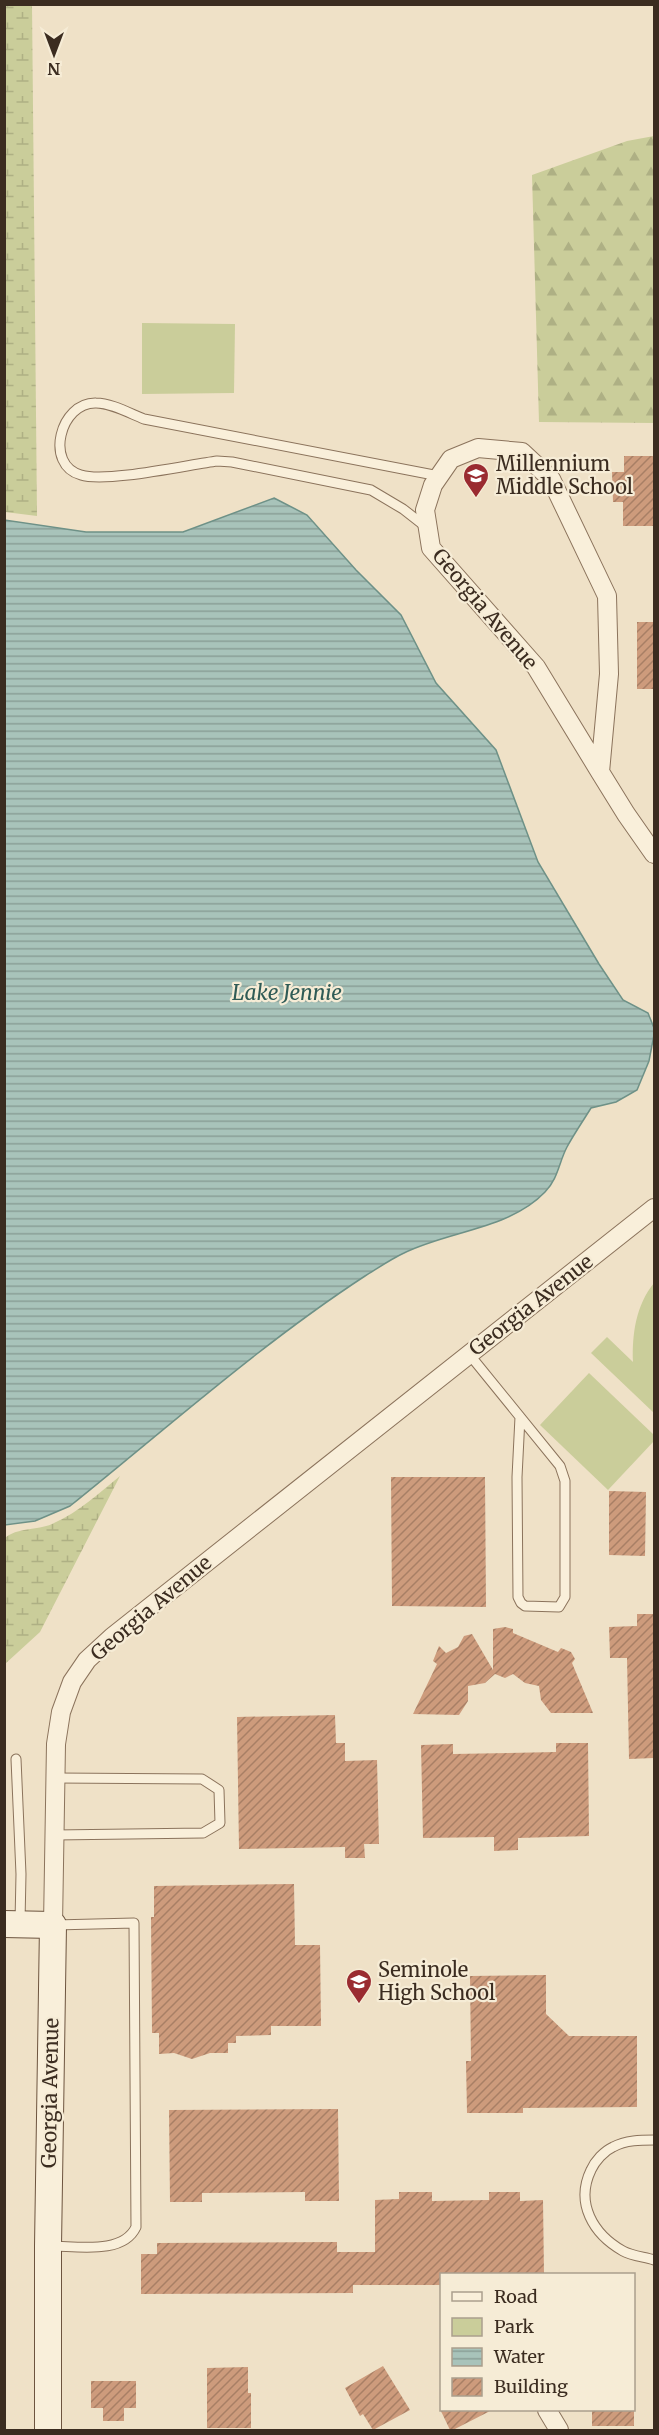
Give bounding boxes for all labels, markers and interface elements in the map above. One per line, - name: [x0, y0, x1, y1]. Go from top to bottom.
- north arrow: [24, 24, 84, 84]
- text: N: [47, 59, 60, 79]
- place label: Millennium Middle School: [496, 451, 633, 499]
- school or university icon: Millennium Middle School: [461, 461, 491, 499]
- street label: Georgia Avenue: [427, 543, 543, 674]
- water label: Lake Jennie: [232, 979, 342, 1006]
- street label: Georgia Avenue: [464, 1248, 598, 1361]
- street label: Georgia Avenue: [85, 1550, 216, 1666]
- place label: Seminole High School: [378, 1957, 495, 2005]
- school or university icon: Seminole High School: [344, 1967, 374, 2005]
- street label: Georgia Avenue: [36, 2018, 63, 2168]
- legend: [440, 2273, 635, 2411]
- text: Road: [494, 2285, 538, 2308]
- text: Park: [494, 2315, 535, 2338]
- text: Water: [493, 2345, 545, 2368]
- text: Building: [494, 2375, 568, 2398]

